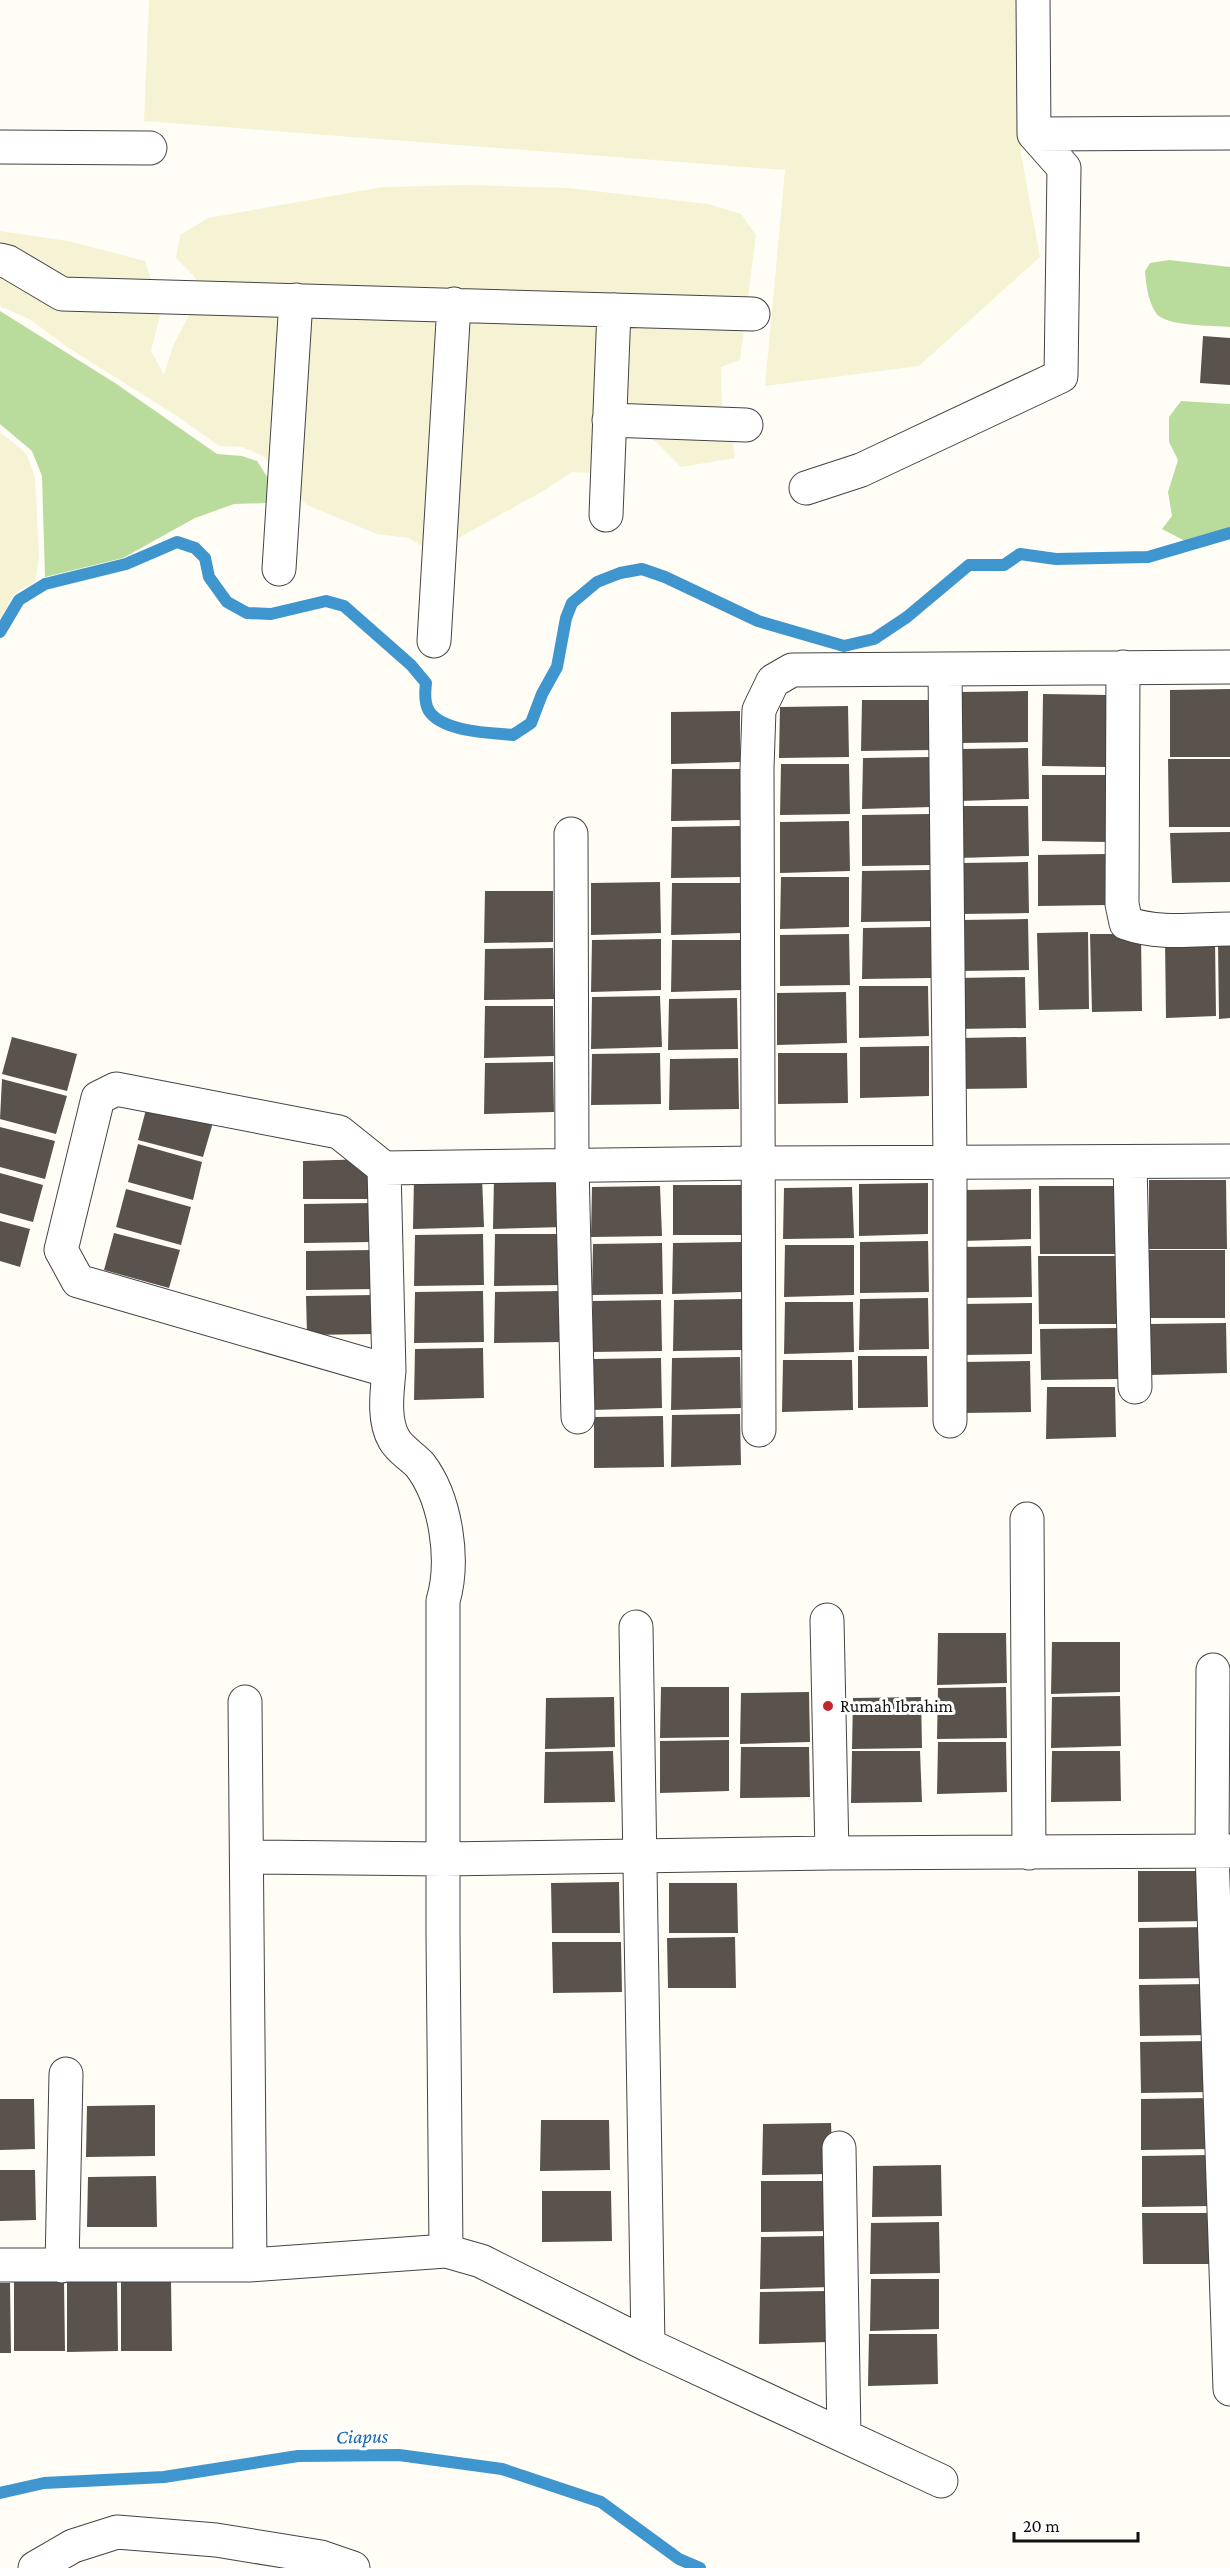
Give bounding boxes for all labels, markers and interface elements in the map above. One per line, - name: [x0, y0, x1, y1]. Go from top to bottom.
- place label: Rumah Ibrahim: [840, 1696, 954, 1716]
- marker: Rumah Ibrahim: [821, 1699, 835, 1713]
- water label: Ciapus: [336, 2425, 389, 2448]
- scale bar: [1014, 2505, 1138, 2543]
- text: 20 m: [1023, 2516, 1060, 2536]

